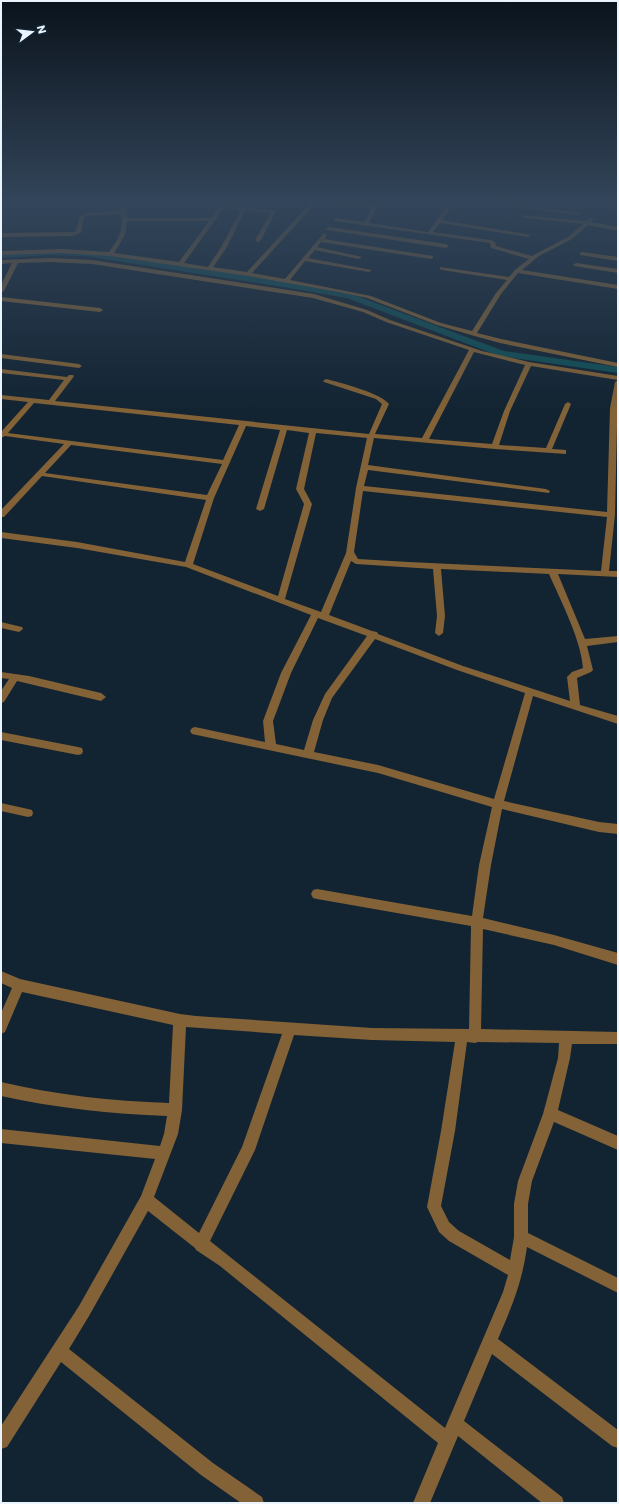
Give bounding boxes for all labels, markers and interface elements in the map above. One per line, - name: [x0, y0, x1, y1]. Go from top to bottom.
- north arrow: [12, 12, 52, 52]
- text: N: [33, 23, 50, 35]

